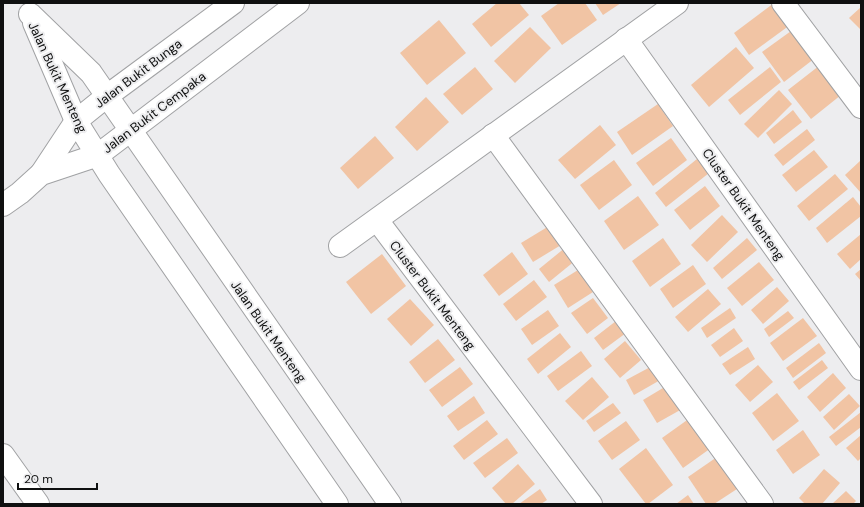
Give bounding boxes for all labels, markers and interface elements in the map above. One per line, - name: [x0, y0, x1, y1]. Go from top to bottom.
- street label: Jalan Bukit Menteng: [24, 19, 91, 136]
- street label: Jalan Bukit Bunga: [91, 35, 185, 112]
- street label: Jalan Bukit Cempaka: [99, 68, 209, 157]
- street label: Cluster Bukit Menteng: [699, 145, 789, 264]
- street label: Cluster Bukit Menteng: [386, 237, 479, 353]
- street label: Jalan Bukit Menteng: [227, 277, 310, 386]
- scale bar: [18, 465, 97, 491]
- text: 20 m: [24, 471, 53, 487]

